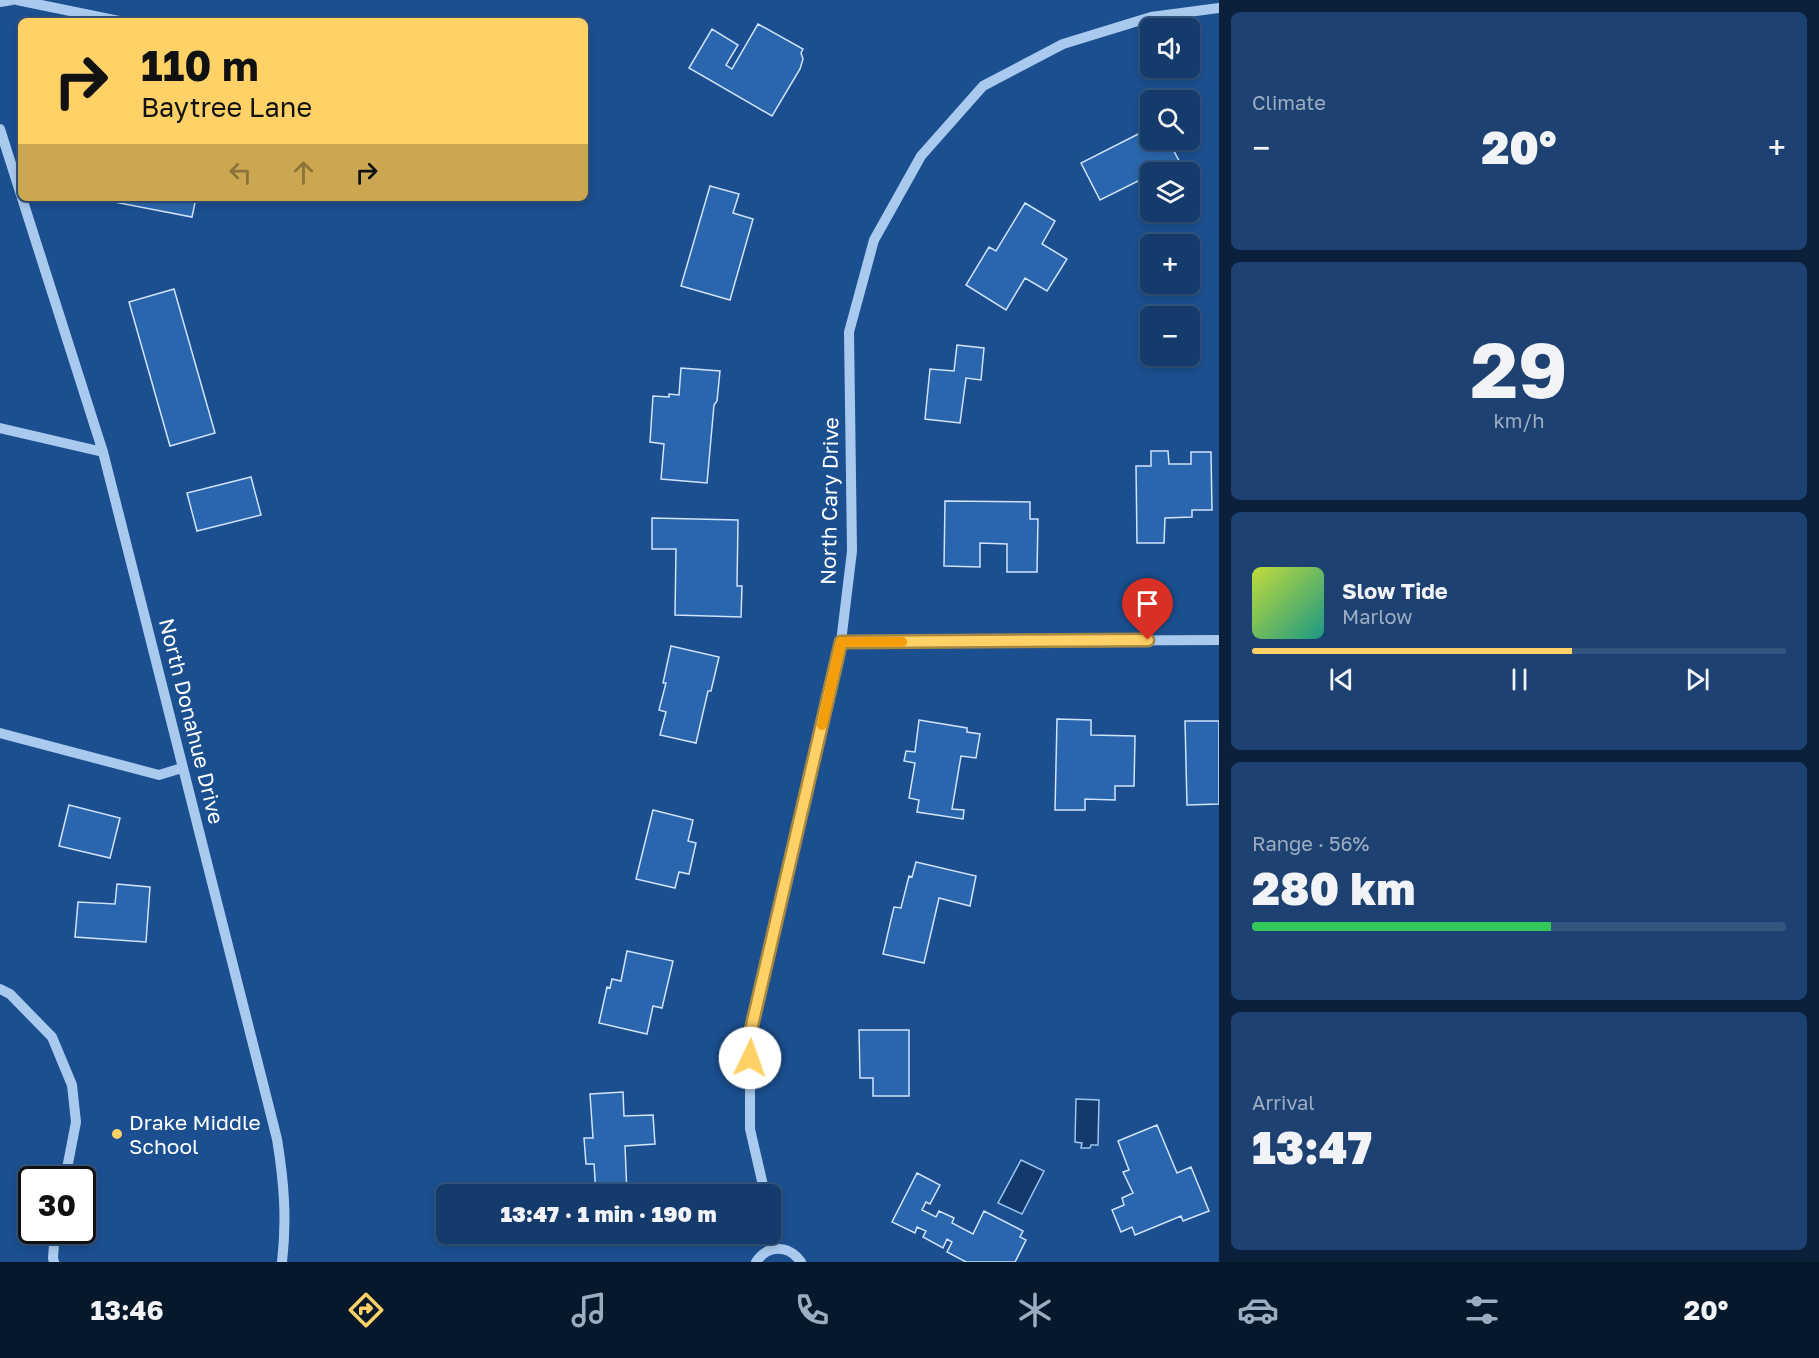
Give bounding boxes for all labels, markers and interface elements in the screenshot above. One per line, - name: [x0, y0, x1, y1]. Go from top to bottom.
- map controls: [1140, 18, 1200, 366]
- button: sound: [1140, 18, 1200, 78]
- text: 110 m: [141, 40, 259, 90]
- icon: right: [42, 42, 120, 120]
- button: search: [1140, 90, 1200, 150]
- text: Climate: [1252, 90, 1326, 114]
- text: Baytree Lane: [141, 91, 312, 123]
- text: 20°: [1481, 120, 1557, 174]
- text: −: [1252, 128, 1270, 167]
- text: +: [1768, 128, 1786, 167]
- icon: left: [224, 156, 257, 189]
- icon: ahead: [287, 156, 320, 189]
- icon: right: [350, 156, 383, 189]
- button: layers: [1140, 162, 1200, 222]
- button: +: [1140, 234, 1200, 294]
- button: −: [1140, 306, 1200, 366]
- text: 29: [1470, 322, 1568, 415]
- text: km/h: [1494, 408, 1544, 432]
- street label: North Cary Drive: [815, 417, 843, 585]
- text: Slow Tide: [1342, 577, 1448, 604]
- pin: [1122, 578, 1173, 640]
- icon: arrive: [1131, 587, 1164, 620]
- text: Marlow: [1342, 604, 1413, 628]
- street label: North Donahue Drive: [154, 616, 230, 826]
- icon: previous: [1325, 663, 1358, 696]
- icon: pause: [1503, 663, 1536, 696]
- icon: next: [1681, 663, 1714, 696]
- text: Range · 56%: [1252, 831, 1369, 855]
- text: 280 km: [1252, 861, 1416, 915]
- position arrow: [718, 1026, 782, 1090]
- text: Arrival: [1252, 1090, 1315, 1114]
- place label: Drake Middle School: [129, 1109, 261, 1159]
- text: 13:47: [1252, 1120, 1372, 1174]
- marker: Drake Middle School: [110, 1127, 124, 1141]
- speed limit sign: 30: [18, 1166, 96, 1244]
- text: 13:47 · 1 min · 190 m: [500, 1200, 717, 1227]
- icon: directions: [345, 1289, 387, 1331]
- icon: music: [568, 1289, 610, 1331]
- icon: phone: [791, 1289, 833, 1331]
- icon: climate: [1014, 1289, 1056, 1331]
- icon: car: [1237, 1289, 1279, 1331]
- icon: filters: [1461, 1289, 1503, 1331]
- text: 13:46: [91, 1294, 164, 1326]
- text: 20°: [1684, 1294, 1728, 1326]

